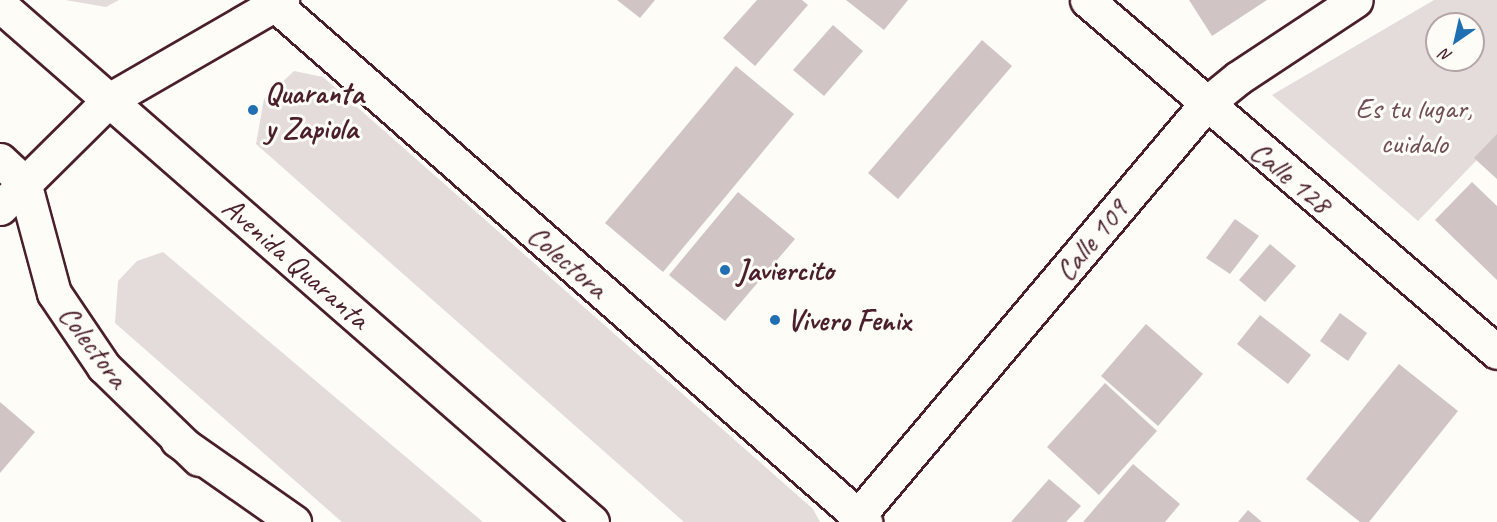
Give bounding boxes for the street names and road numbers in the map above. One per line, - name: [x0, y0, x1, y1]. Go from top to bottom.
- street label: Calle 128: [1243, 133, 1339, 221]
- street label: Avenida Quaranta: [215, 189, 377, 337]
- street label: Calle 109: [1047, 192, 1135, 288]
- street label: Colectora: [521, 216, 615, 306]
- street label: Colectora: [51, 297, 137, 395]

